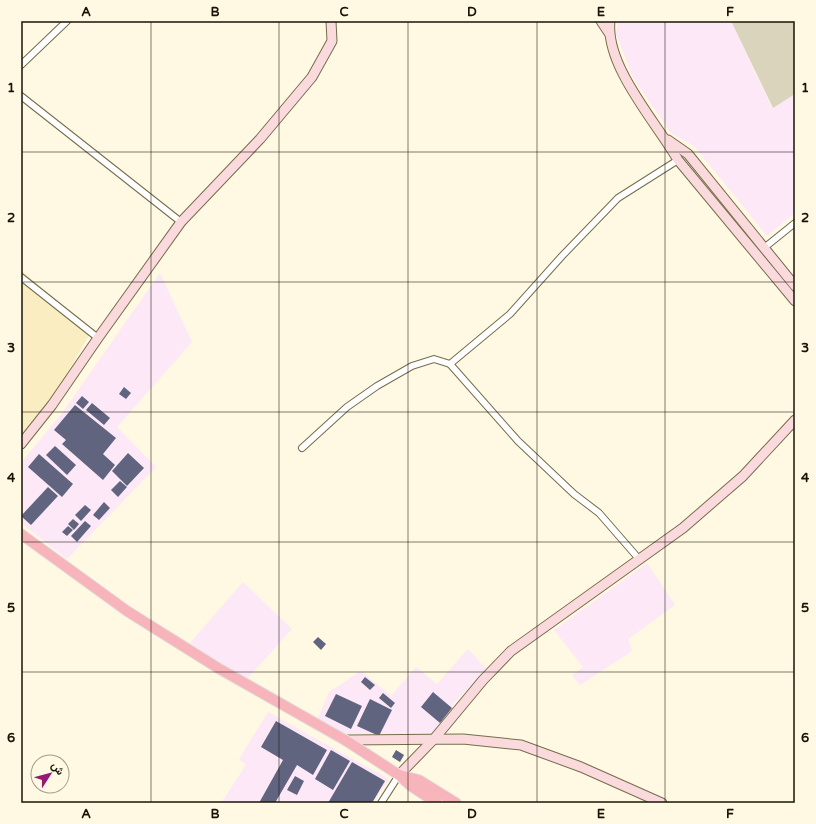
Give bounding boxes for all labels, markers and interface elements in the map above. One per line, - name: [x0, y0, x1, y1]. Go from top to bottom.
- text: A: [81, 4, 91, 20]
- text: B: [210, 4, 220, 20]
- text: C: [339, 4, 349, 20]
- text: D: [467, 4, 477, 20]
- text: E: [597, 4, 605, 20]
- text: F: [726, 4, 734, 20]
- text: 1: [7, 80, 15, 96]
- text: 1: [801, 80, 809, 96]
- text: 2: [7, 210, 15, 226]
- text: 2: [801, 210, 809, 226]
- text: 3: [7, 340, 15, 356]
- text: 3: [801, 340, 809, 356]
- text: 4: [7, 470, 16, 486]
- text: 4: [801, 470, 810, 486]
- text: 5: [7, 600, 15, 616]
- text: 5: [801, 600, 809, 616]
- text: 6: [7, 730, 15, 746]
- text: 6: [801, 730, 809, 746]
- north arrow: [30, 754, 70, 794]
- text: ش: [49, 759, 67, 778]
- text: A: [81, 806, 91, 822]
- text: B: [210, 806, 220, 822]
- text: C: [339, 806, 349, 822]
- text: D: [467, 806, 477, 822]
- text: E: [597, 806, 605, 822]
- text: F: [726, 806, 734, 822]

